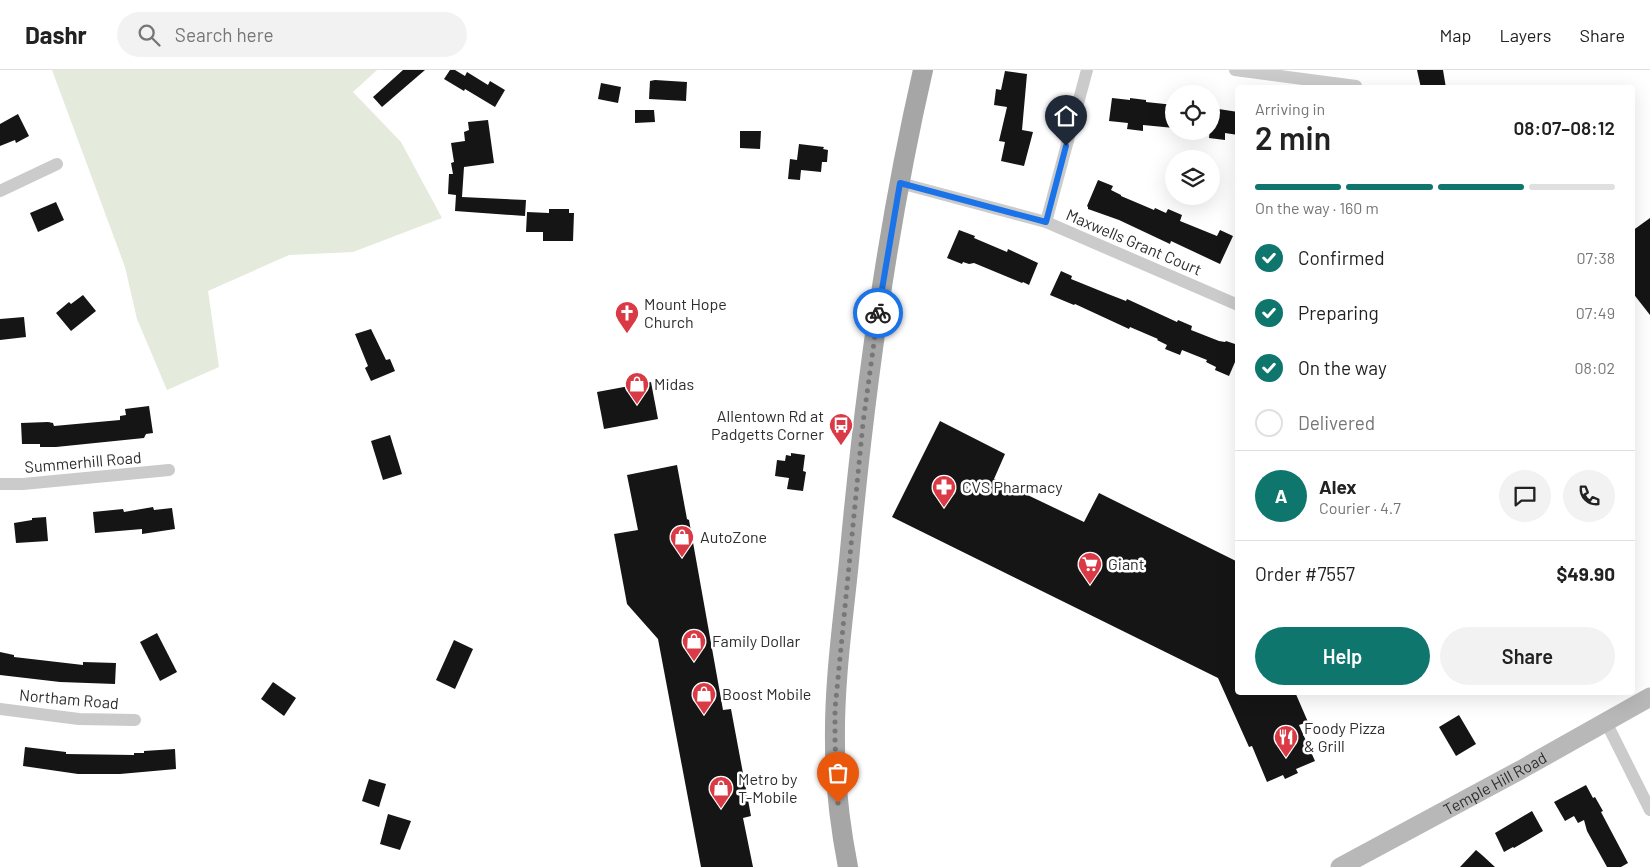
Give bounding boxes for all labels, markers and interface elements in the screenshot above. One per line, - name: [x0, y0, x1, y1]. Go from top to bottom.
- search box: [117, 12, 467, 57]
- text: Dashr: [25, 20, 87, 49]
- icon: search: [135, 21, 163, 49]
- text: Search here: [175, 23, 274, 46]
- text: Map: [1439, 24, 1471, 46]
- text: Layers: [1499, 24, 1552, 46]
- text: Share: [1580, 24, 1625, 46]
- map controls: [1165, 85, 1220, 205]
- button: locate: [1165, 85, 1220, 140]
- pin: [1045, 95, 1087, 146]
- text: Arriving in: [1255, 99, 1325, 118]
- icon: home: [1052, 102, 1080, 130]
- text: 08:07–08:12: [1514, 116, 1615, 139]
- text: 2 min: [1255, 118, 1331, 156]
- button: layers: [1165, 150, 1220, 205]
- text: On the way · 160 m: [1255, 198, 1379, 217]
- street label: Maxwells Grant Court: [1063, 204, 1205, 279]
- icon: check: [1255, 244, 1283, 272]
- text: Confirmed: [1298, 246, 1385, 269]
- text: 07:38: [1576, 248, 1615, 267]
- courier: [853, 288, 903, 338]
- place label: Mount Hope Church: [644, 294, 727, 331]
- icon: bike: [864, 299, 892, 327]
- icon: check: [1255, 299, 1283, 327]
- church icon: Mount Hope Church: [614, 300, 640, 334]
- text: Preparing: [1298, 301, 1379, 324]
- text: 07:49: [1576, 303, 1615, 322]
- icon: check: [1255, 354, 1283, 382]
- text: On the way: [1298, 356, 1387, 379]
- text: 08:02: [1575, 358, 1615, 377]
- shop icon: Midas: [624, 371, 650, 405]
- place label: Midas: [654, 374, 694, 393]
- place label: Allentown Rd at Padgetts Corner: [711, 406, 824, 443]
- text: Delivered: [1298, 411, 1375, 434]
- bus stop icon: Allentown Rd at Padgetts Corner: [828, 412, 854, 446]
- street label: Summerhill Road: [24, 447, 142, 476]
- button: chat: [1499, 470, 1551, 522]
- button: phone: [1563, 470, 1615, 522]
- pharmacy icon: CVS Pharmacy: [931, 474, 957, 508]
- text: Alex: [1319, 475, 1357, 498]
- place label: CVS Pharmacy: [962, 477, 1063, 496]
- text: A: [1275, 484, 1287, 507]
- text: Courier · 4.7: [1319, 498, 1401, 517]
- shop icon: AutoZone: [669, 524, 695, 558]
- place label: AutoZone: [700, 527, 767, 546]
- supermarket icon: Giant: [1077, 551, 1103, 585]
- place label: Giant: [1108, 554, 1145, 573]
- text: Order #7557: [1255, 562, 1355, 585]
- text: $49.90: [1556, 562, 1615, 585]
- button: Help: [1255, 627, 1430, 685]
- button: Share: [1440, 627, 1615, 685]
- shop icon: Family Dollar: [681, 628, 707, 662]
- place label: Family Dollar: [712, 631, 800, 650]
- shop icon: Boost Mobile: [691, 681, 717, 715]
- place label: Boost Mobile: [722, 684, 811, 703]
- street label: Northam Road: [18, 685, 120, 712]
- place label: Foody Pizza & Grill: [1304, 718, 1385, 755]
- restaurant icon: Foody Pizza & Grill: [1273, 724, 1299, 758]
- street label: Temple Hill Road: [1440, 747, 1550, 819]
- pin: [817, 752, 859, 803]
- icon: bag: [824, 759, 852, 787]
- place label: Metro by T-Mobile: [738, 769, 798, 806]
- shop icon: Metro by T-Mobile: [708, 775, 734, 809]

